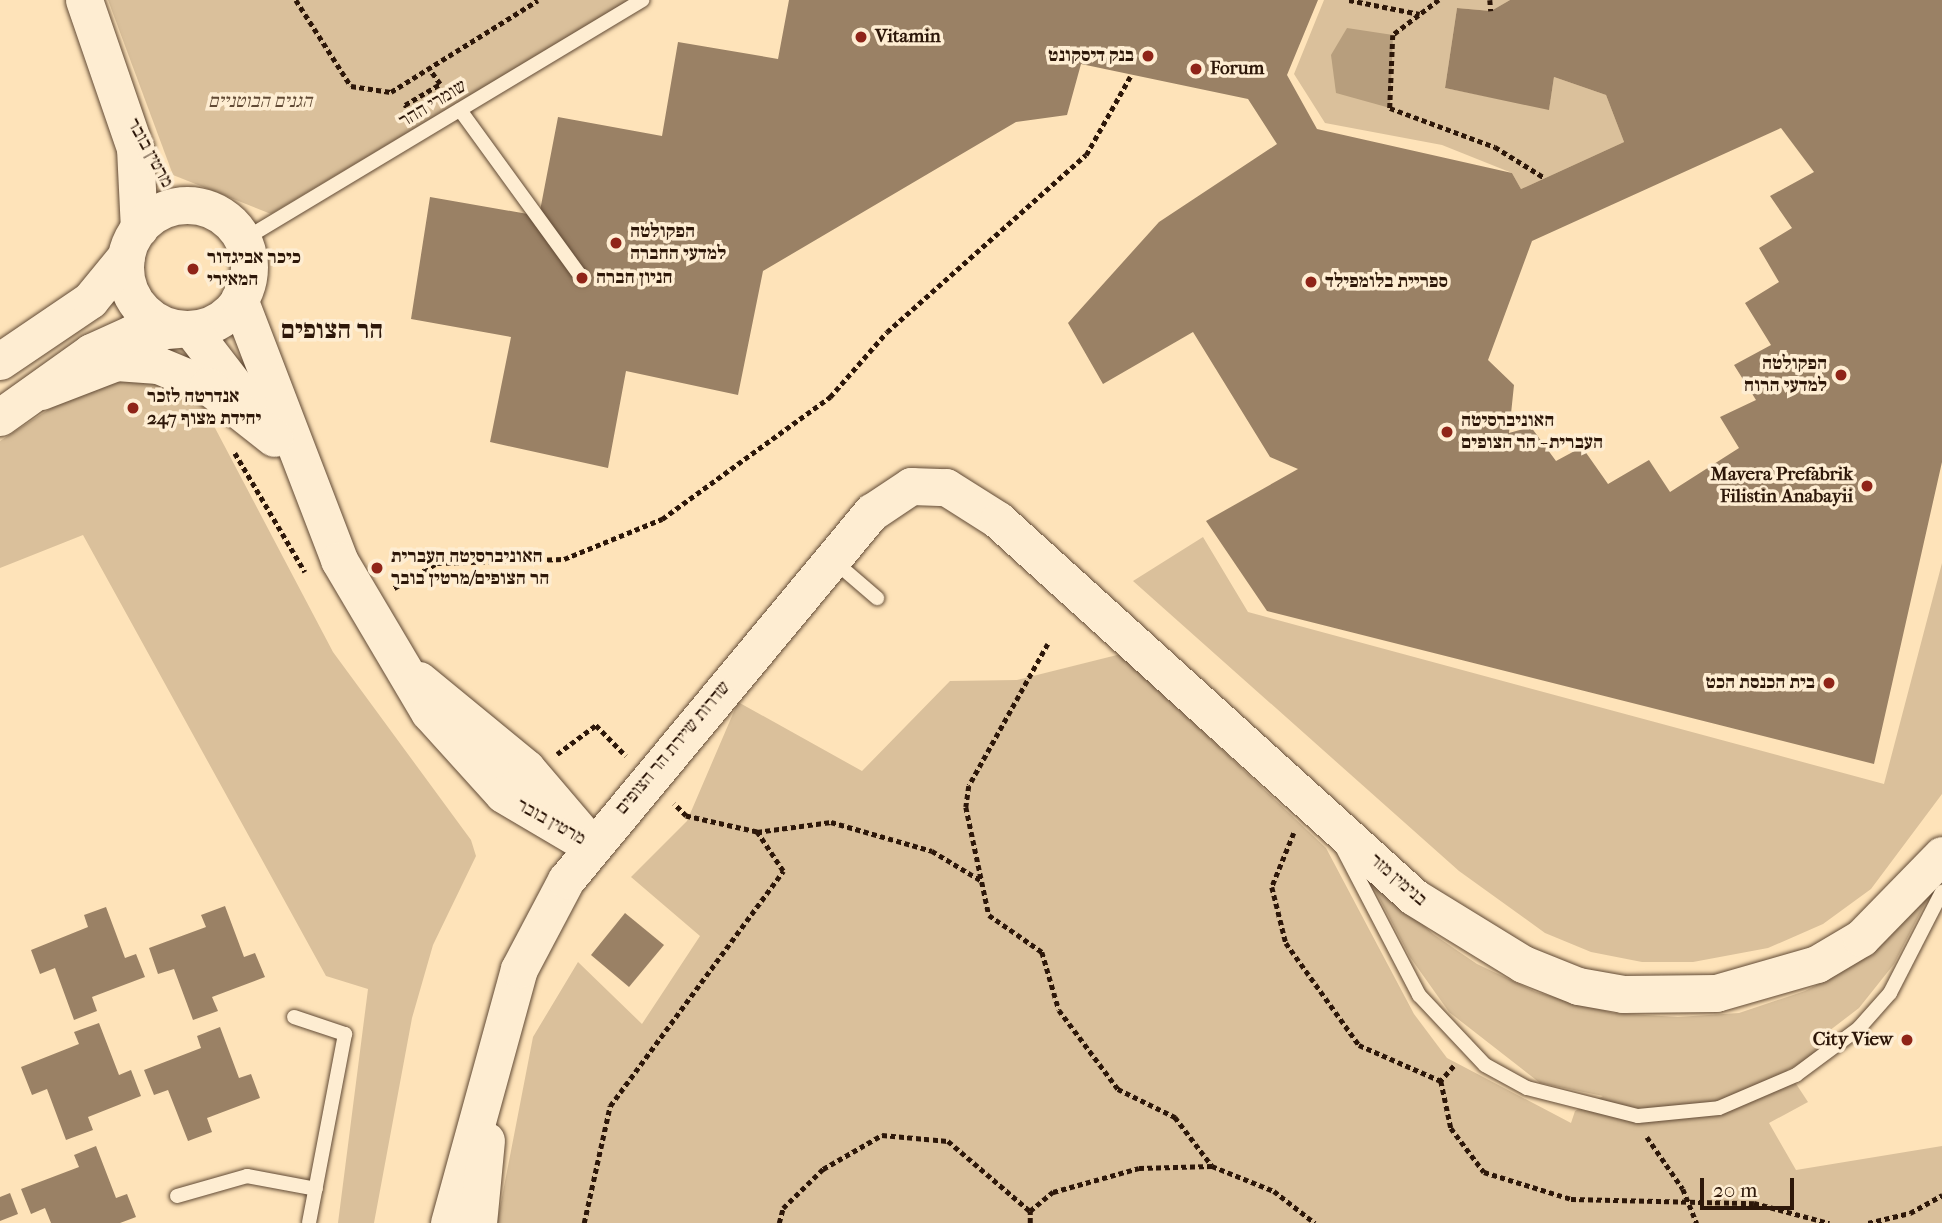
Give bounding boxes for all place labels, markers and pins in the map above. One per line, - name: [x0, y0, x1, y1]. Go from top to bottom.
- place label: Vitamin: [875, 26, 941, 48]
- marker: Vitamin: [853, 29, 869, 45]
- place label: בנק דיסקונט: [1048, 45, 1134, 67]
- marker: בנק דיסקונט: [1140, 48, 1156, 64]
- place label: Forum: [1210, 58, 1264, 80]
- marker: Forum: [1188, 61, 1204, 77]
- place label: הפקולטה למדעי החברה: [630, 221, 726, 265]
- marker: הפקולטה למדעי החברה: [608, 235, 624, 251]
- place label: כיכר אביגדור המאירי: [207, 247, 301, 291]
- marker: כיכר אביגדור המאירי: [185, 261, 201, 277]
- place label: חניון חברה: [596, 267, 673, 289]
- marker: חניון חברה: [574, 270, 590, 286]
- place label: ספריית בלומפילד: [1325, 271, 1448, 293]
- marker: ספריית בלומפילד: [1303, 274, 1319, 290]
- place label: הפקולטה למדעי הרוח: [1744, 353, 1827, 397]
- marker: הפקולטה למדעי הרוח: [1833, 367, 1849, 383]
- place label: אנדרטה לזכר יחידת מצוף 247: [147, 386, 261, 430]
- marker: אנדרטה לזכר יחידת מצוף 247: [125, 400, 141, 416]
- place label: האוניברסיטה העברית - הר הצופים: [1461, 410, 1603, 454]
- marker: האוניברסיטה העברית - הר הצופים: [1439, 424, 1455, 440]
- place label: Mavera Prefabrik Filistin Anabayii: [1711, 464, 1853, 508]
- marker: Mavera Prefabrik Filistin Anabayii: [1859, 478, 1875, 494]
- place label: האוניברסיטה העברית הר הצופים/מרטין בובר: [391, 546, 549, 590]
- marker: האוניברסיטה העברית הר הצופים/מרטין בובר: [369, 560, 385, 576]
- place label: בית הכנסת הכט: [1705, 672, 1815, 694]
- marker: בית הכנסת הכט: [1821, 675, 1837, 691]
- place label: City View: [1813, 1029, 1893, 1051]
- marker: City View: [1899, 1032, 1915, 1048]

